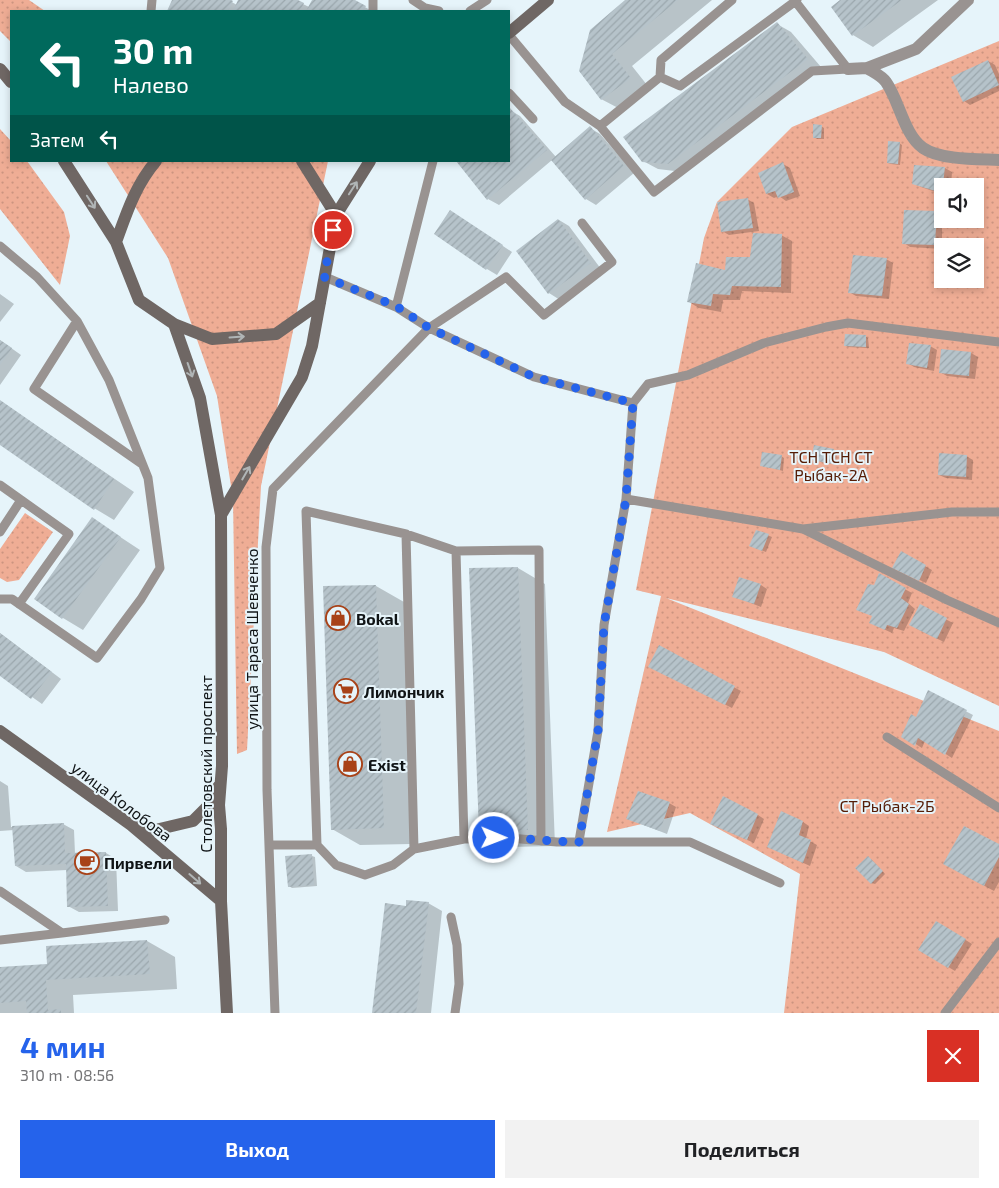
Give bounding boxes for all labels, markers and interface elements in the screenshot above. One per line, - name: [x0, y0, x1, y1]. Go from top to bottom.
- text: 30 m: [113, 29, 193, 71]
- icon: left: [30, 30, 95, 95]
- text: Налево: [113, 71, 189, 97]
- icon: left: [95, 125, 123, 153]
- text: Затем: [30, 128, 85, 151]
- map controls: [934, 178, 984, 288]
- button: sound: [934, 178, 984, 228]
- one-way arrow: [348, 181, 358, 195]
- one-way arrow: [85, 195, 96, 209]
- pin: [312, 209, 354, 251]
- icon: arrive: [319, 216, 347, 244]
- button: layers: [934, 238, 984, 288]
- one-way arrow: [229, 332, 245, 342]
- one-way arrow: [186, 362, 195, 377]
- park label: ТСН ТСН СТ Рыбак-2А: [789, 447, 873, 484]
- one-way arrow: [241, 467, 251, 481]
- street label: улица Тараса Шевченко: [242, 548, 262, 730]
- shop icon: Bokal: [325, 605, 351, 631]
- place label: Bokal: [356, 609, 400, 628]
- street label: Столетовский проспект: [196, 675, 215, 853]
- supermarket icon: Лимончик: [333, 678, 359, 704]
- place label: Лимончик: [364, 682, 444, 701]
- shop icon: Exist: [337, 751, 363, 777]
- place label: Exist: [368, 755, 406, 774]
- street label: улица Колобова: [67, 757, 176, 846]
- park label: СТ Рыбак-2Б: [839, 796, 935, 815]
- position arrow: [467, 811, 519, 863]
- cafe icon: Пирвели: [74, 849, 100, 875]
- place label: Пирвели: [104, 853, 172, 872]
- one-way arrow: [188, 873, 201, 885]
- text: 4 мин: [20, 1028, 106, 1064]
- button: close: [927, 1030, 979, 1082]
- text: 310 m · 08:56: [20, 1065, 114, 1084]
- button: Выход: [20, 1120, 495, 1178]
- button: Поделиться: [505, 1120, 979, 1178]

